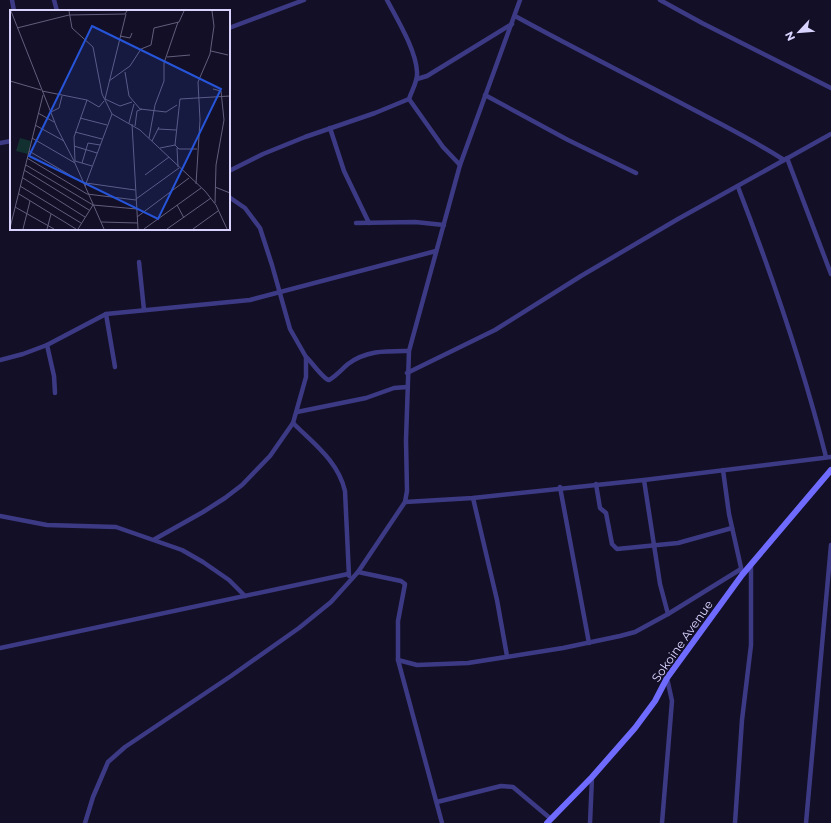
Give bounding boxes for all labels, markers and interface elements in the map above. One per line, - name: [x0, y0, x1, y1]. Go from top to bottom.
- inset map: [10, 10, 230, 230]
- north arrow: [779, 12, 819, 52]
- text: N: [782, 29, 798, 43]
- street label: Sokoine Avenue: [648, 597, 716, 685]

